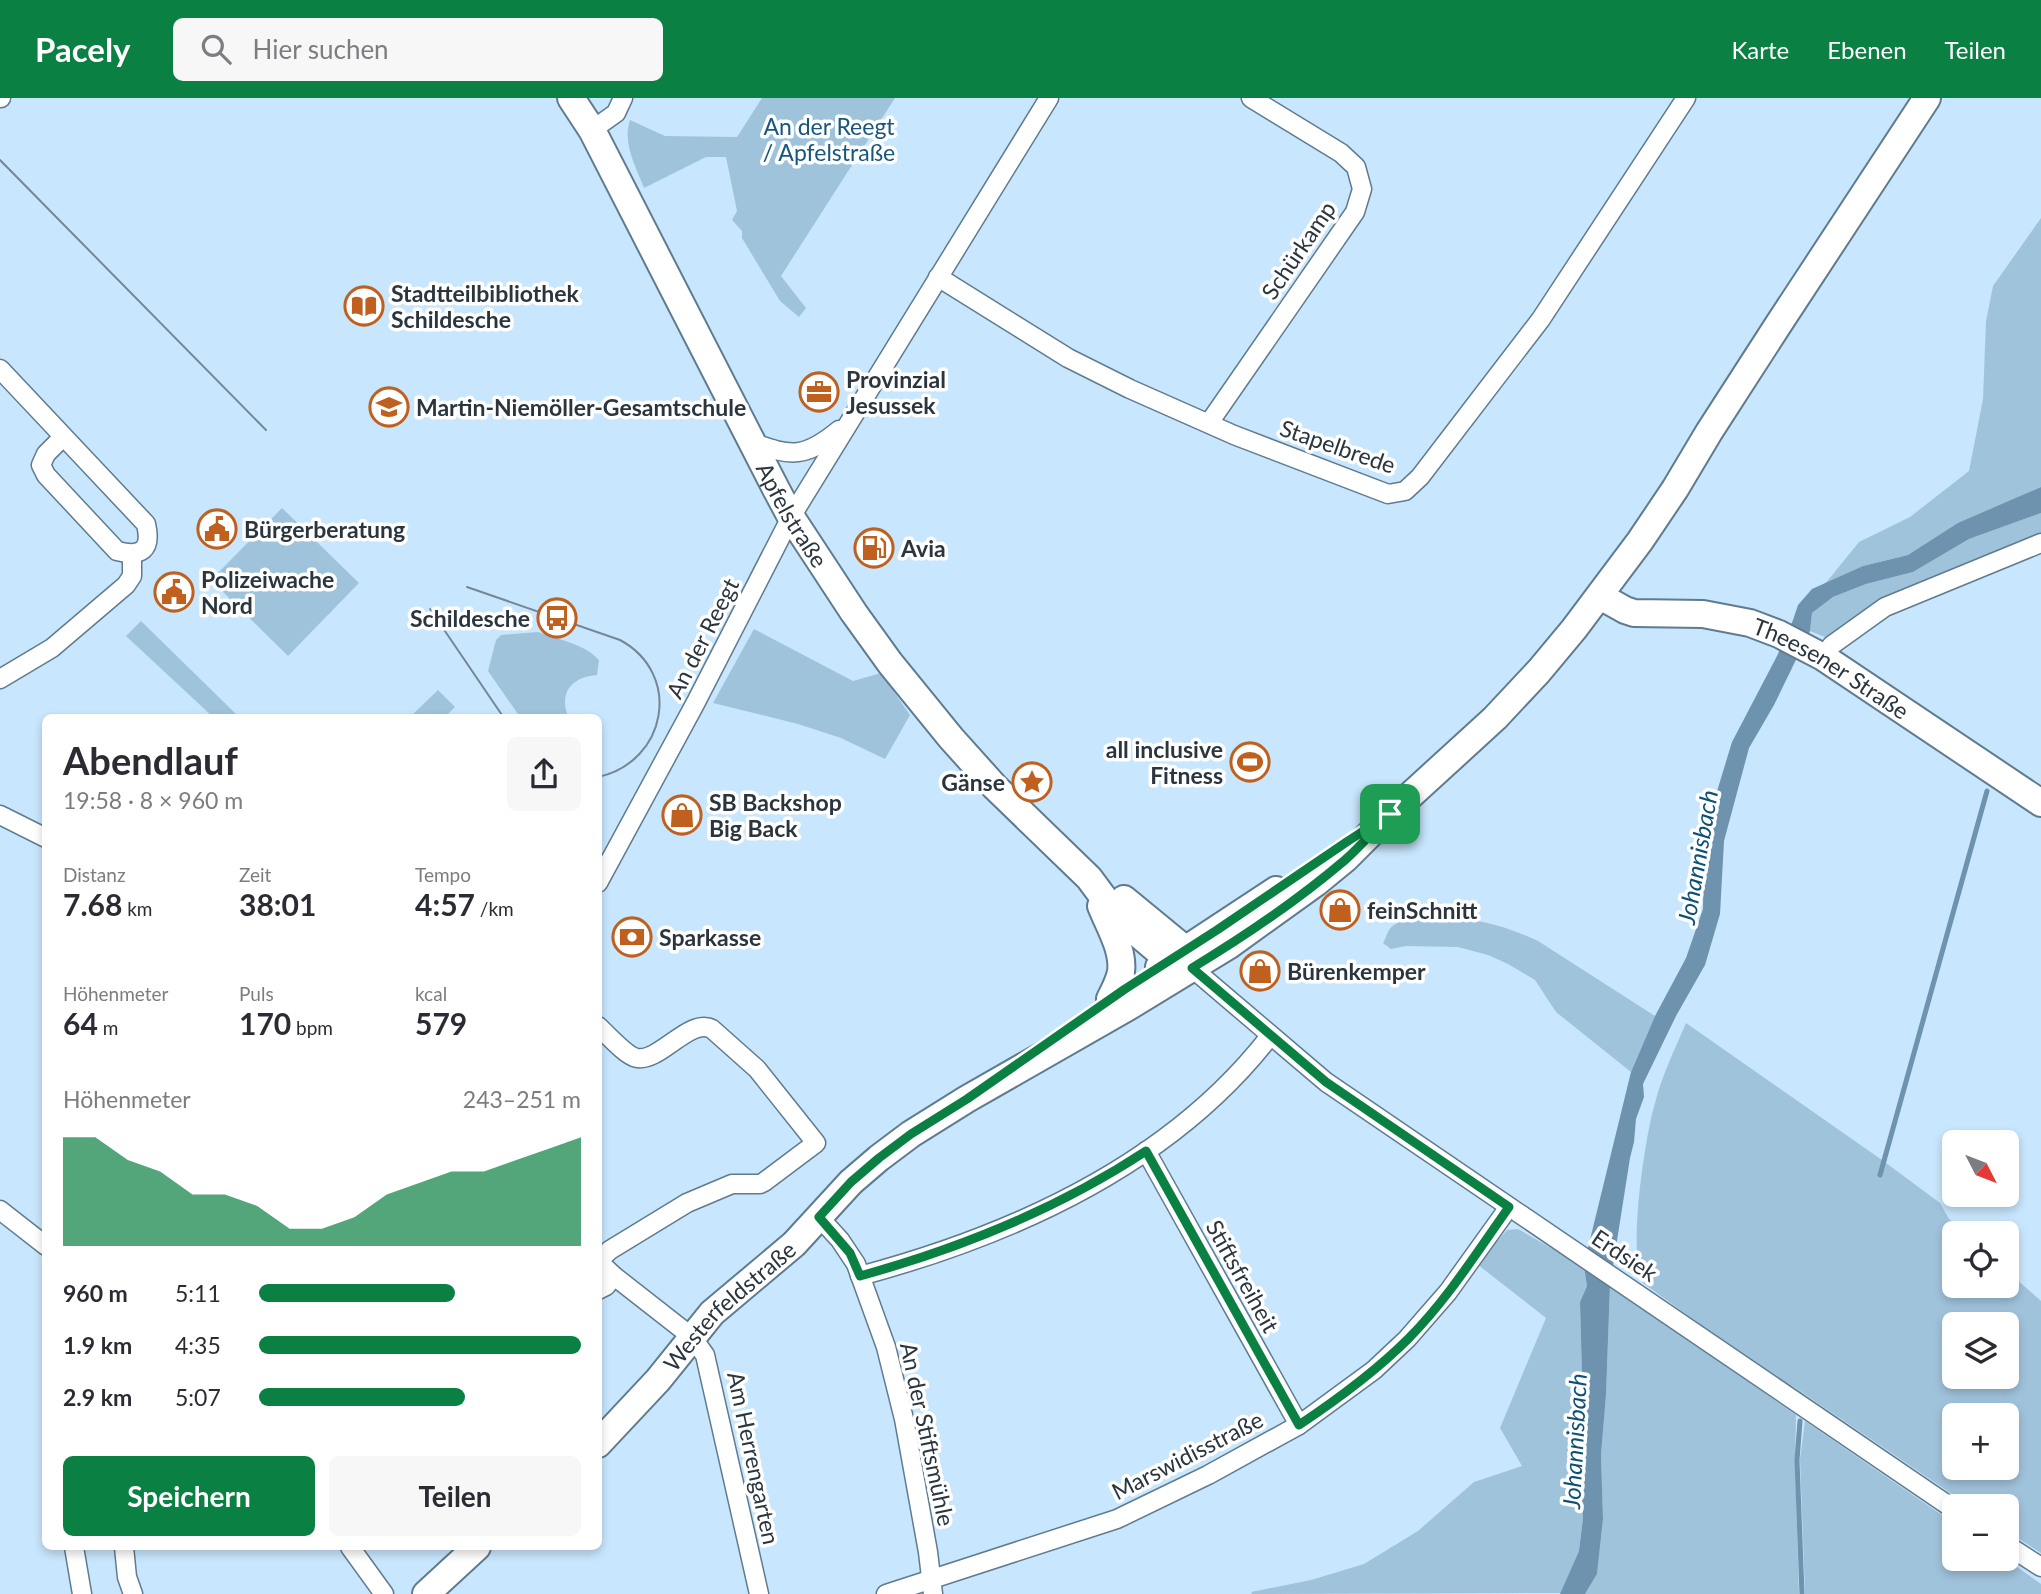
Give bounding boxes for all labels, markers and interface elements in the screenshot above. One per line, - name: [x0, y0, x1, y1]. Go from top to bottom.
- search box: [173, 18, 663, 81]
- text: Pacely: [35, 29, 131, 69]
- icon: search: [197, 30, 235, 68]
- text: Hier suchen: [253, 33, 389, 65]
- text: Karte: [1732, 35, 1789, 64]
- text: Ebenen: [1827, 35, 1907, 64]
- text: Teilen: [1945, 35, 2006, 64]
- park label: An der Reegt / Apfelstraße: [763, 112, 895, 166]
- street label: Schürkamp: [1255, 196, 1341, 304]
- place label: Stadtteilbibliothek Schildesche: [391, 279, 580, 333]
- library icon: Stadtteilbibliothek Schildesche: [343, 285, 385, 327]
- place label: Provinzial Jesussek: [846, 365, 946, 419]
- office icon: Provinzial Jesussek: [798, 371, 840, 413]
- school or university icon: Martin-Niemöller-Gesamtschule: [368, 386, 410, 428]
- place label: Martin-Niemöller-Gesamtschule: [416, 393, 746, 421]
- street label: Stapelbrede: [1277, 413, 1399, 479]
- street label: Apfelstraße: [751, 458, 834, 572]
- public building icon: Bürgerberatung: [196, 508, 238, 550]
- place label: Bürgerberatung: [244, 515, 405, 543]
- fuel station icon: Avia: [853, 527, 895, 569]
- place label: Avia: [900, 534, 946, 562]
- place label: Polizeiwache Nord: [201, 565, 334, 619]
- public building icon: Polizeiwache Nord: [153, 571, 195, 613]
- street label: An der Reegt: [660, 573, 745, 703]
- bus stop icon: Schildesche: [536, 597, 578, 639]
- place label: Schildesche: [410, 604, 530, 632]
- street label: Theesener Straße: [1749, 612, 1914, 725]
- place label: all inclusive Fitness: [1106, 735, 1223, 789]
- text: Abendlauf: [63, 737, 238, 783]
- button: share: [507, 737, 581, 811]
- sports icon: all inclusive Fitness: [1229, 741, 1271, 783]
- place icon: Gänse: [1011, 761, 1053, 803]
- place label: Gänse: [941, 768, 1005, 796]
- pin: [1360, 784, 1420, 844]
- text: 19:58 · 8 × 960 m: [63, 786, 243, 814]
- place label: SB Backshop Big Back: [709, 788, 842, 842]
- water label: Johannisbach: [1671, 788, 1723, 927]
- shop icon: SB Backshop Big Back: [661, 794, 703, 836]
- icon: arrive: [1371, 795, 1409, 833]
- text: Distanz: [63, 863, 126, 886]
- text: Zeit: [239, 863, 271, 886]
- text: Tempo: [415, 863, 471, 886]
- text: 7.68: [63, 886, 122, 922]
- text: 38:01: [239, 886, 316, 922]
- text: 4:57: [415, 886, 475, 922]
- shop icon: feinSchnitt: [1319, 889, 1361, 931]
- place label: feinSchnitt: [1367, 896, 1478, 924]
- text: km: [122, 897, 152, 920]
- text: /km: [475, 897, 514, 920]
- bank icon: Sparkasse: [611, 916, 653, 958]
- place label: Sparkasse: [659, 923, 761, 951]
- shop icon: Bürenkemper: [1239, 950, 1281, 992]
- place label: Bürenkemper: [1287, 957, 1426, 985]
- text: Höhenmeter: [63, 982, 169, 1005]
- text: Puls: [239, 982, 274, 1005]
- text: kcal: [415, 982, 447, 1005]
- text: 64: [63, 1005, 98, 1041]
- text: 170: [239, 1005, 291, 1041]
- text: 579: [415, 1005, 467, 1041]
- text: m: [98, 1016, 118, 1039]
- text: bpm: [291, 1016, 333, 1039]
- text: Höhenmeter: [63, 1085, 191, 1113]
- text: 243–251 m: [463, 1085, 581, 1113]
- north arrow: [1942, 1130, 2020, 1208]
- map controls: [1942, 1130, 2019, 1571]
- street label: Stiftsfreiheit: [1201, 1215, 1286, 1338]
- button: locate: [1942, 1221, 2019, 1298]
- street label: Erdsiek: [1587, 1223, 1663, 1287]
- street label: Westerfeldstraße: [657, 1235, 801, 1376]
- text: 960 m: [63, 1279, 128, 1307]
- text: 5:11: [175, 1279, 221, 1307]
- button: layers: [1942, 1312, 2019, 1389]
- text: 1.9 km: [63, 1331, 132, 1359]
- text: 4:35: [175, 1331, 221, 1359]
- street label: An der Stiftsmühle: [895, 1340, 961, 1528]
- street label: Am Herrengarten: [722, 1369, 786, 1547]
- water label: Johannisbach: [1556, 1372, 1592, 1511]
- text: 2.9 km: [63, 1383, 132, 1411]
- text: 5:07: [175, 1383, 221, 1411]
- button: +: [1942, 1403, 2019, 1480]
- street label: Marswidisstraße: [1107, 1405, 1267, 1505]
- button: Speichern: [63, 1456, 315, 1536]
- button: Teilen: [329, 1456, 581, 1536]
- button: −: [1942, 1494, 2019, 1571]

